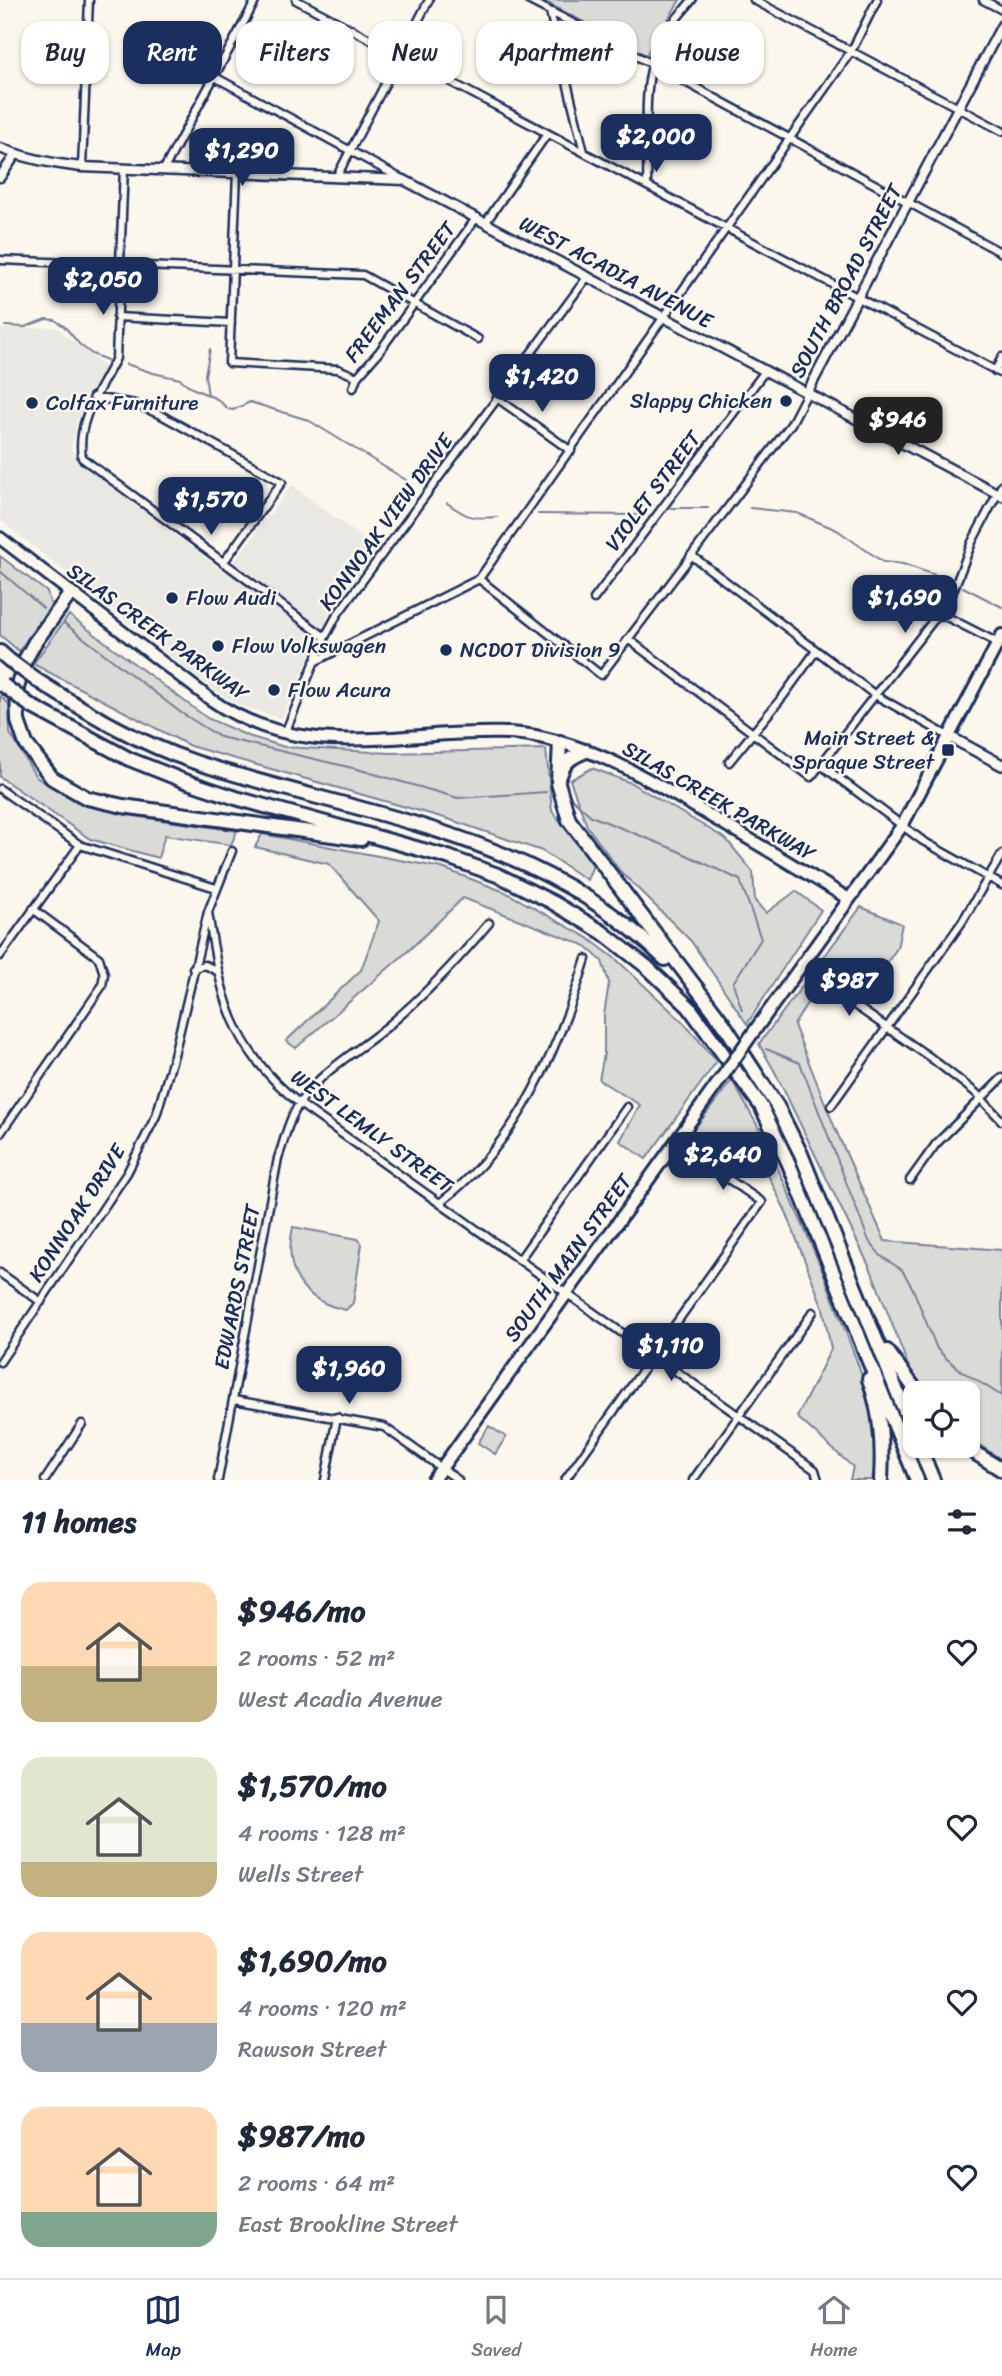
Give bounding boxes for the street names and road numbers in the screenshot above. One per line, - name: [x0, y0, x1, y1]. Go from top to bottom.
- street label: SOUTH BROAD STREET: [779, 176, 914, 385]
- street label: WEST ACADIA AVENUE: [512, 205, 721, 340]
- street label: FREEMAN STREET: [334, 212, 467, 371]
- street label: VIOLET STREET: [595, 421, 712, 560]
- street label: KONNOAK VIEW DRIVE: [308, 424, 464, 619]
- street label: SILAS CREEK PARKWAY: [58, 552, 259, 712]
- street label: SILAS CREEK PARKWAY: [615, 730, 824, 873]
- street label: WEST LEMLY STREET: [282, 1059, 463, 1204]
- street label: KONNOAK DRIVE: [18, 1135, 137, 1290]
- street label: SOUTH MAIN STREET: [494, 1164, 643, 1350]
- street label: EDWARDS STREET: [202, 1200, 272, 1373]

